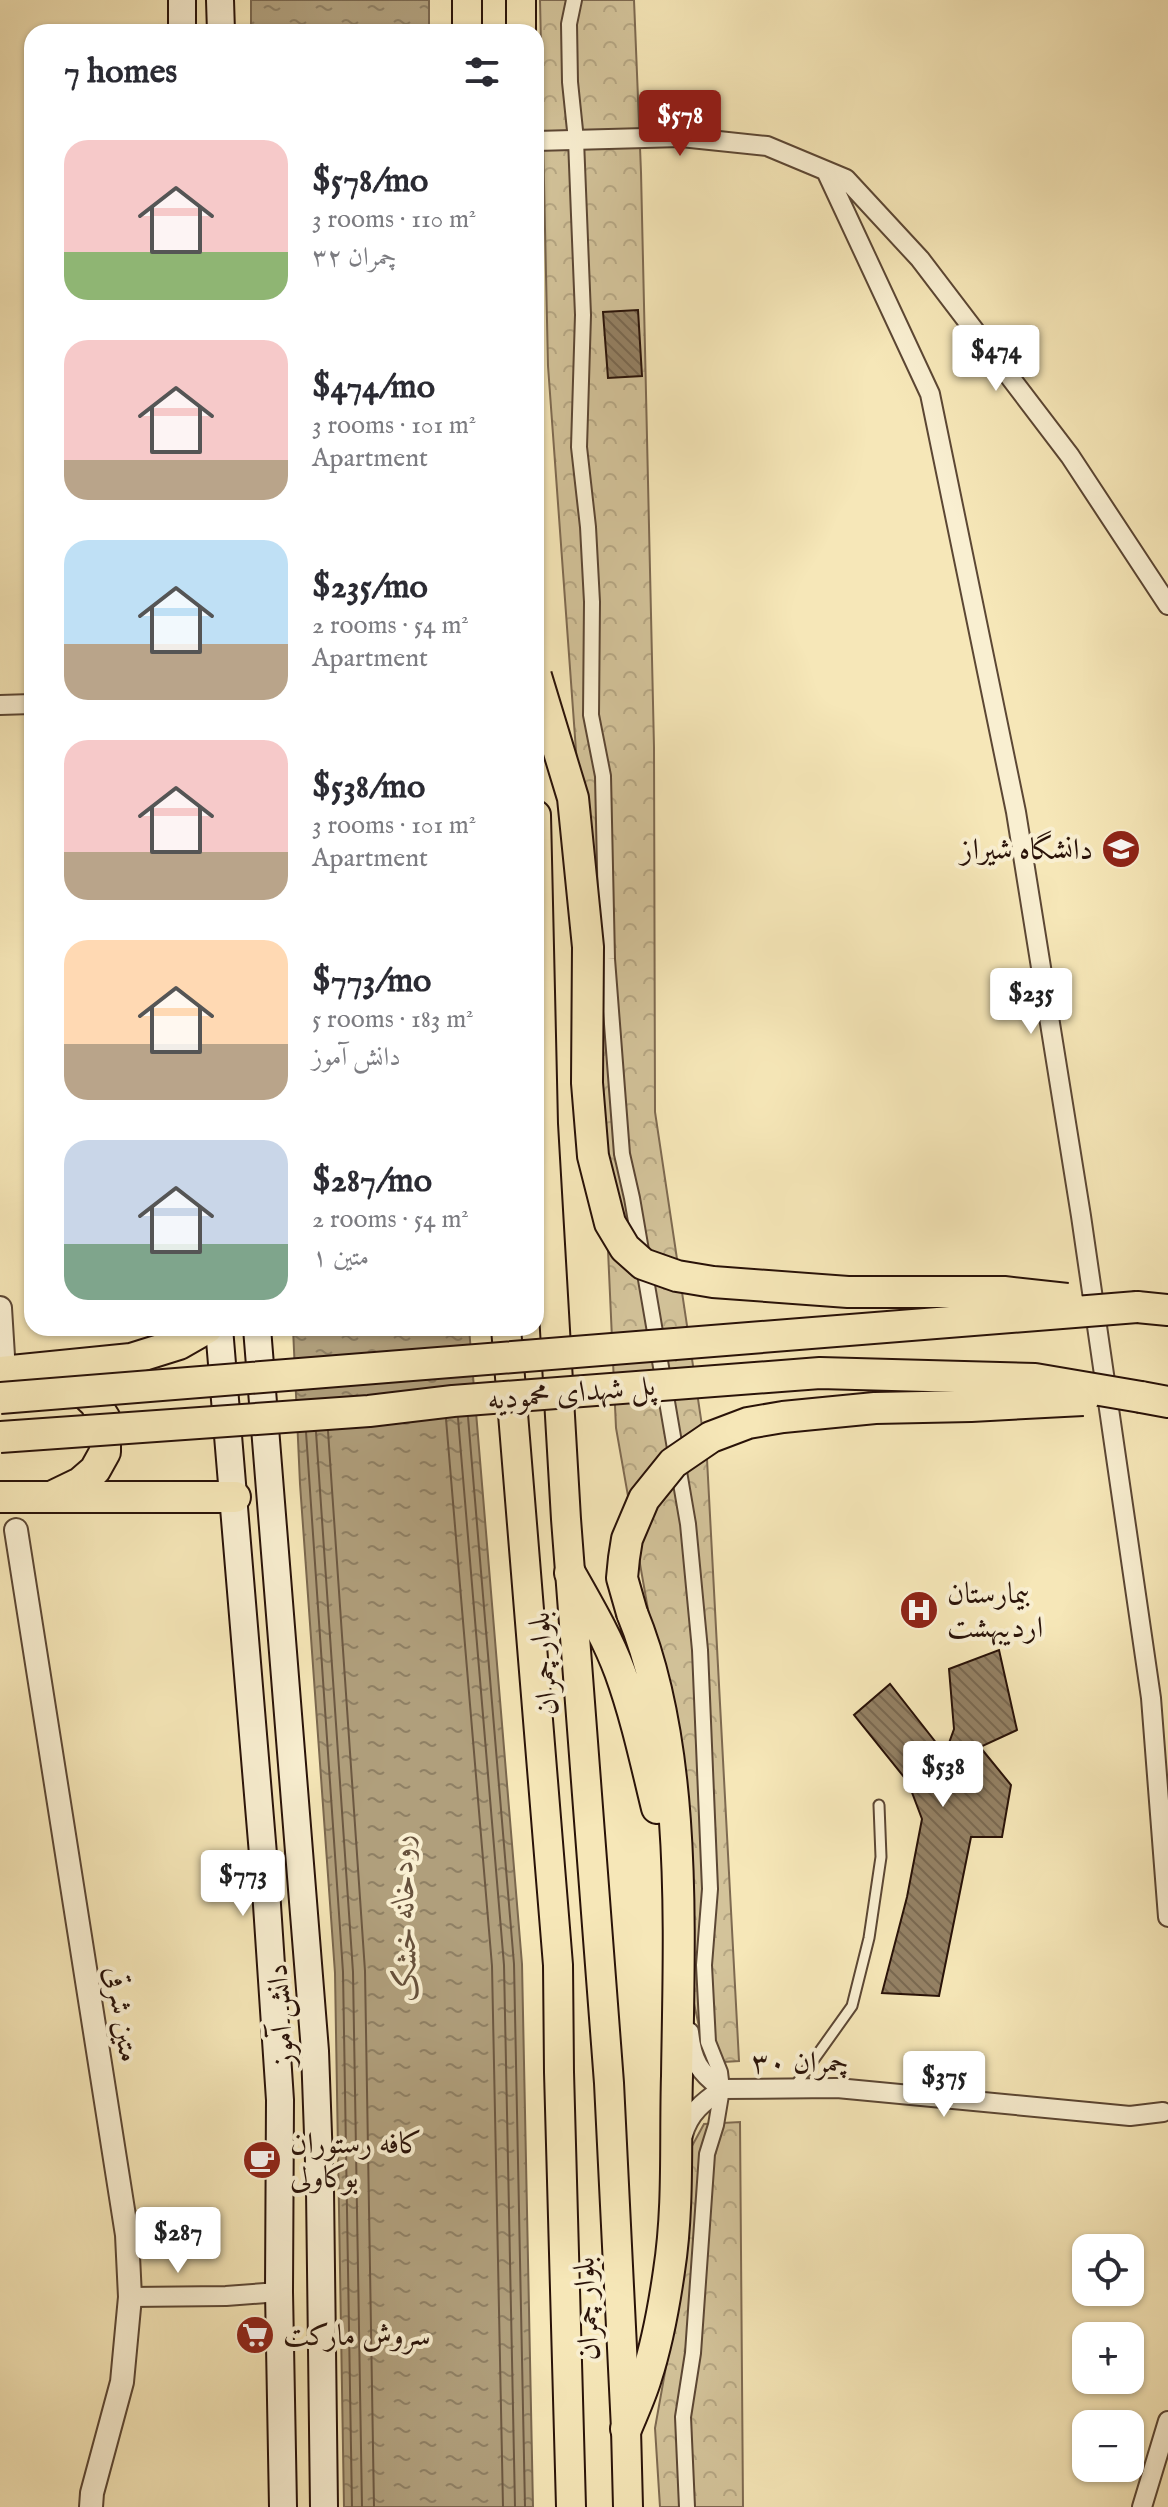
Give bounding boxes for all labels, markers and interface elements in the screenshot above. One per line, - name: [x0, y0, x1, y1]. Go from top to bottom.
- icon: filters: [460, 50, 504, 94]
- text: 7 homes: [64, 51, 177, 94]
- pin: $578: [633, 90, 727, 158]
- text: $578: [657, 99, 703, 132]
- text: $578/mo: [312, 160, 428, 203]
- icon: home: [128, 172, 224, 268]
- text: 3 rooms · 110 m²: [312, 203, 476, 236]
- text: ۳۲ چمران: [312, 241, 397, 274]
- pin: $474: [949, 325, 1043, 393]
- text: $474: [970, 334, 1022, 367]
- text: $474/mo: [312, 366, 435, 409]
- icon: home: [128, 372, 224, 468]
- text: 3 rooms · 101 m²: [312, 409, 476, 442]
- text: Apartment: [312, 442, 428, 475]
- text: $235/mo: [312, 566, 428, 609]
- icon: home: [128, 572, 224, 668]
- text: 2 rooms · 54 m²: [312, 609, 469, 642]
- text: Apartment: [312, 642, 428, 675]
- text: $538/mo: [312, 766, 425, 809]
- icon: home: [128, 772, 224, 868]
- text: 3 rooms · 101 m²: [312, 809, 476, 842]
- school or university icon: دانشگاه شیراز: [1100, 828, 1142, 870]
- place label: دانشگاه شیراز: [958, 830, 1093, 870]
- text: Apartment: [312, 842, 428, 875]
- text: $773/mo: [312, 960, 431, 1003]
- pin: $235: [984, 968, 1078, 1036]
- icon: home: [128, 972, 224, 1068]
- text: $235: [1008, 977, 1054, 1010]
- text: 5 rooms · 183 m²: [312, 1003, 474, 1036]
- text: دانش آموز: [312, 1041, 401, 1074]
- text: $287/mo: [312, 1160, 432, 1203]
- icon: home: [128, 1172, 224, 1268]
- text: 2 rooms · 54 m²: [312, 1203, 469, 1236]
- text: متین ۱: [312, 1241, 369, 1274]
- street label: پل شهدای محمودیه: [486, 1368, 658, 1420]
- place label: بیمارستان اردیبهشت: [947, 1576, 1043, 1648]
- hospital icon: بیمارستان اردیبهشت: [898, 1589, 940, 1631]
- street label: بلوار چمران: [522, 1610, 568, 1717]
- pin: $538: [896, 1741, 990, 1809]
- text: $538: [921, 1750, 965, 1783]
- water label: رودخانه خشک: [382, 1834, 429, 2002]
- pin: $773: [196, 1850, 290, 1918]
- text: $773: [219, 1859, 267, 1892]
- street label: دانش آموز: [258, 1962, 305, 2070]
- street label: متین شرقی: [95, 1964, 147, 2065]
- street label: ۳۰ چمران: [751, 2045, 849, 2083]
- pin: $375: [897, 2051, 991, 2119]
- text: $375: [921, 2060, 967, 2093]
- place label: کافه رستوران بوکاولی: [290, 2126, 422, 2198]
- cafe icon: کافه رستوران بوکاولی: [241, 2139, 283, 2181]
- pin: $287: [131, 2207, 225, 2275]
- text: $287: [154, 2216, 202, 2249]
- map controls: [1072, 2234, 1144, 2482]
- button: locate: [1072, 2234, 1144, 2306]
- street label: بلوار چمران: [566, 2256, 610, 2362]
- supermarket icon: سروش مارکت: [234, 2314, 276, 2356]
- place label: سروش مارکت: [283, 2318, 431, 2356]
- button: +: [1072, 2322, 1144, 2394]
- button: −: [1072, 2410, 1144, 2482]

